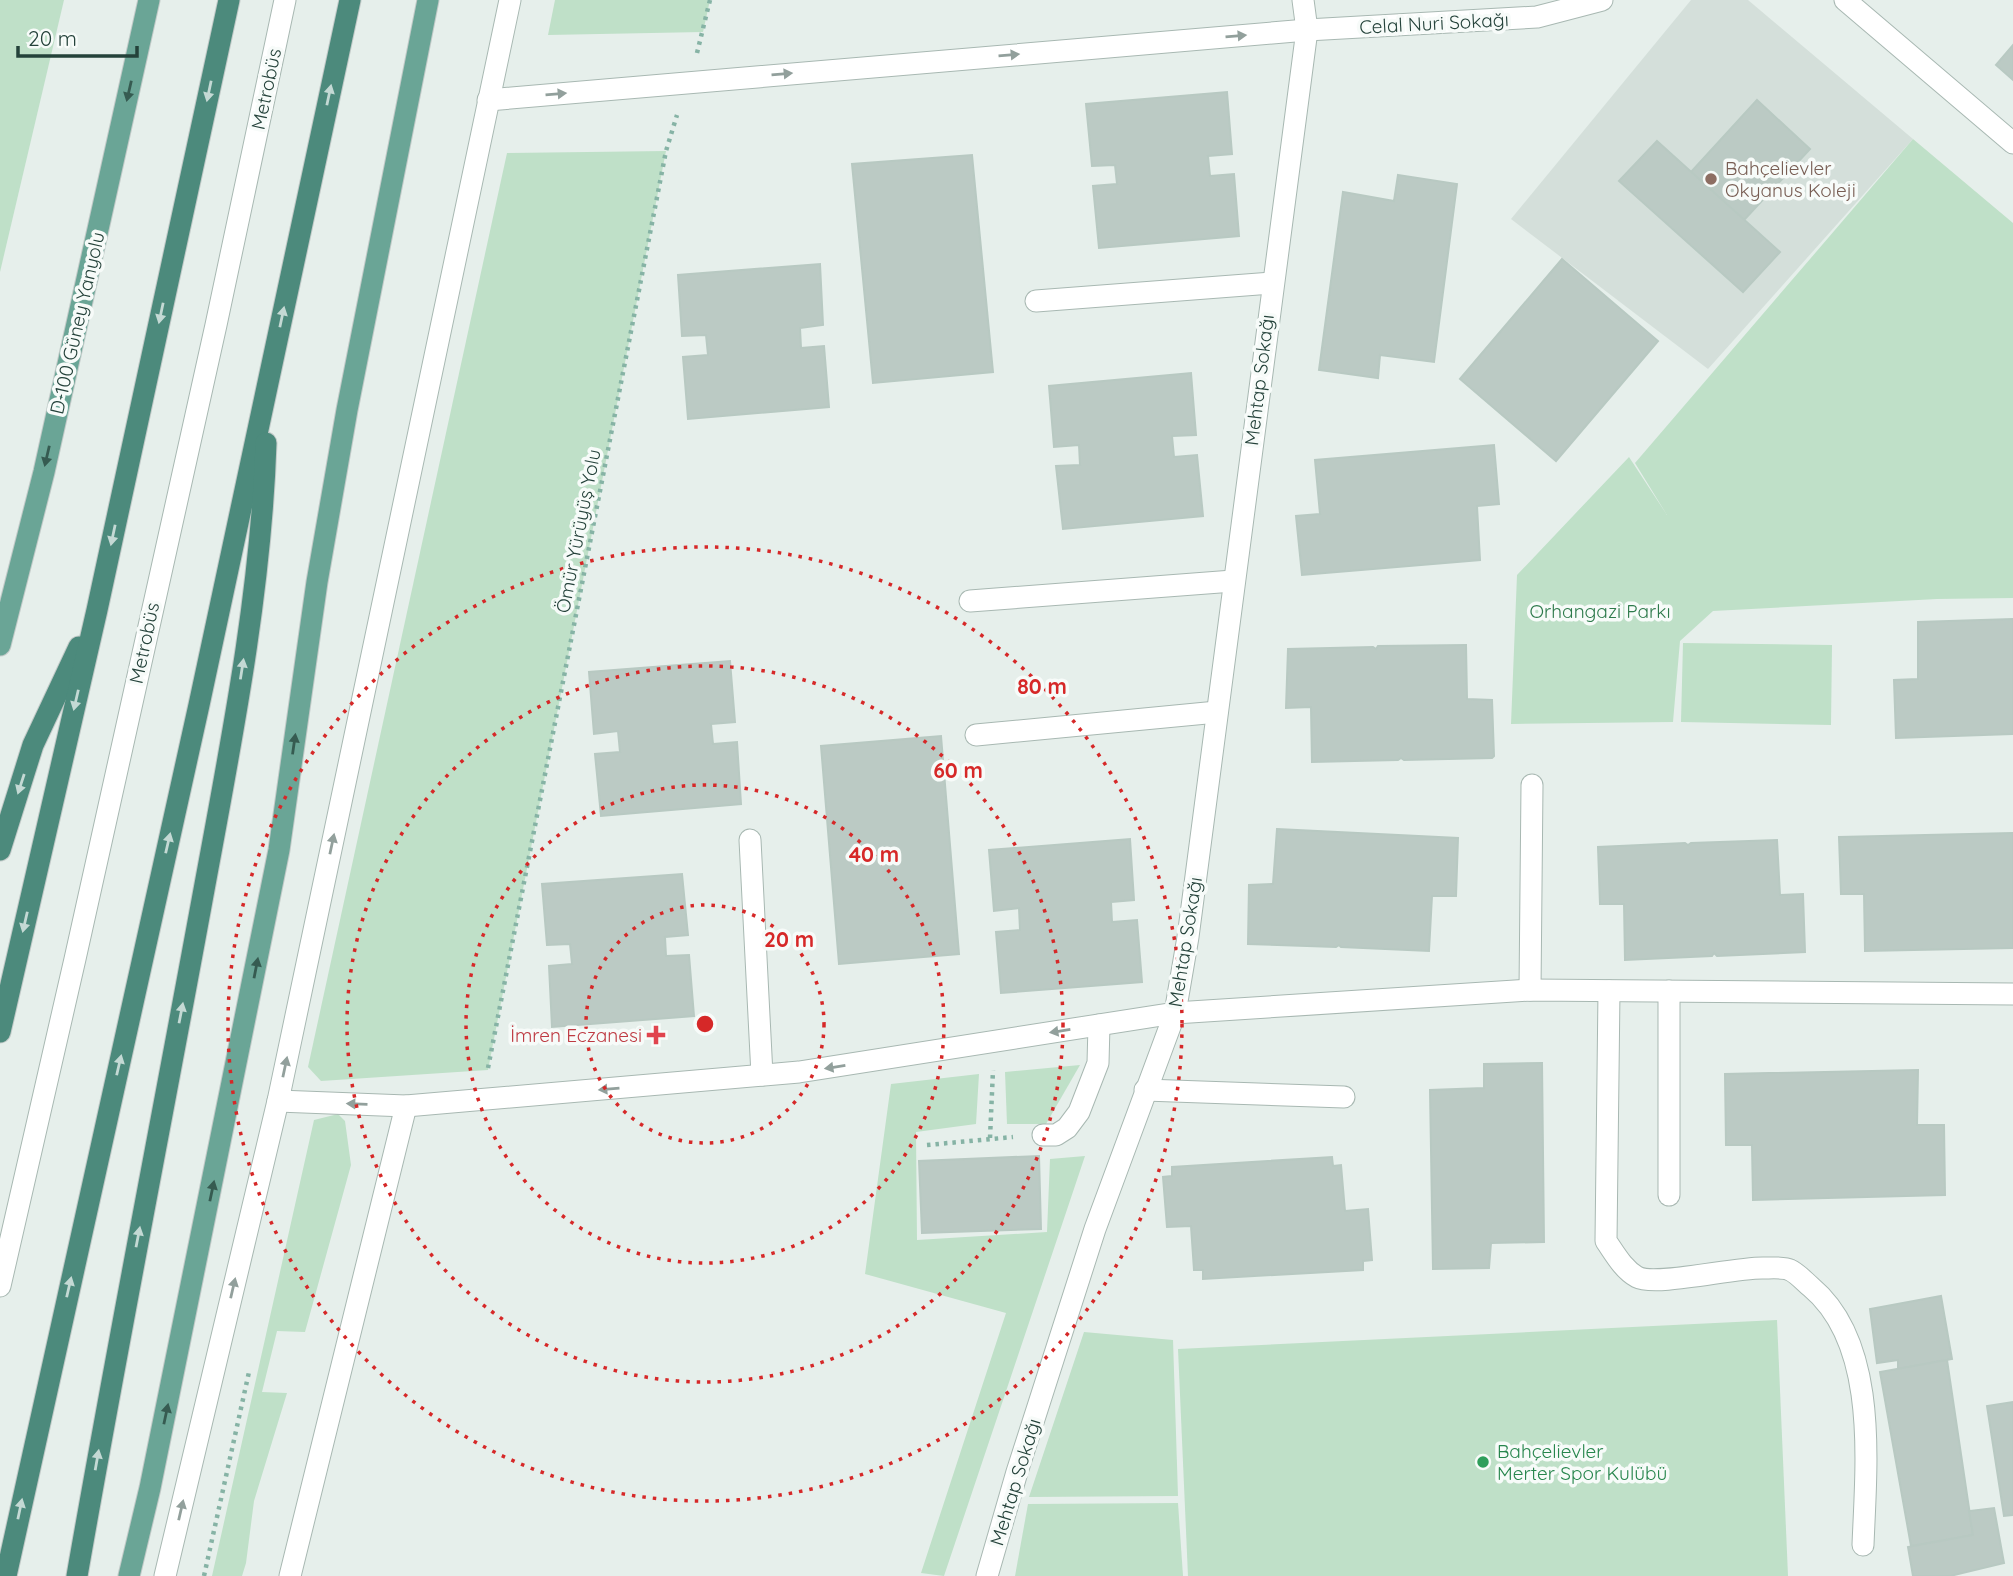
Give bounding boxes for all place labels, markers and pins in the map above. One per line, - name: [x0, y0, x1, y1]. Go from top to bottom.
- place label: Bahçelievler Okyanus Koleji: [1725, 156, 1856, 202]
- marker: Bahçelievler Okyanus Koleji: [1703, 171, 1719, 187]
- centre of rings: [693, 1012, 717, 1036]
- place label: İmren Eczanesi: [510, 1023, 642, 1047]
- marker: İmren Eczanesi: [648, 1027, 664, 1043]
- place label: Bahçelievler Merter Spor Kulübü: [1497, 1439, 1667, 1485]
- marker: Bahçelievler Merter Spor Kulübü: [1475, 1454, 1491, 1470]

